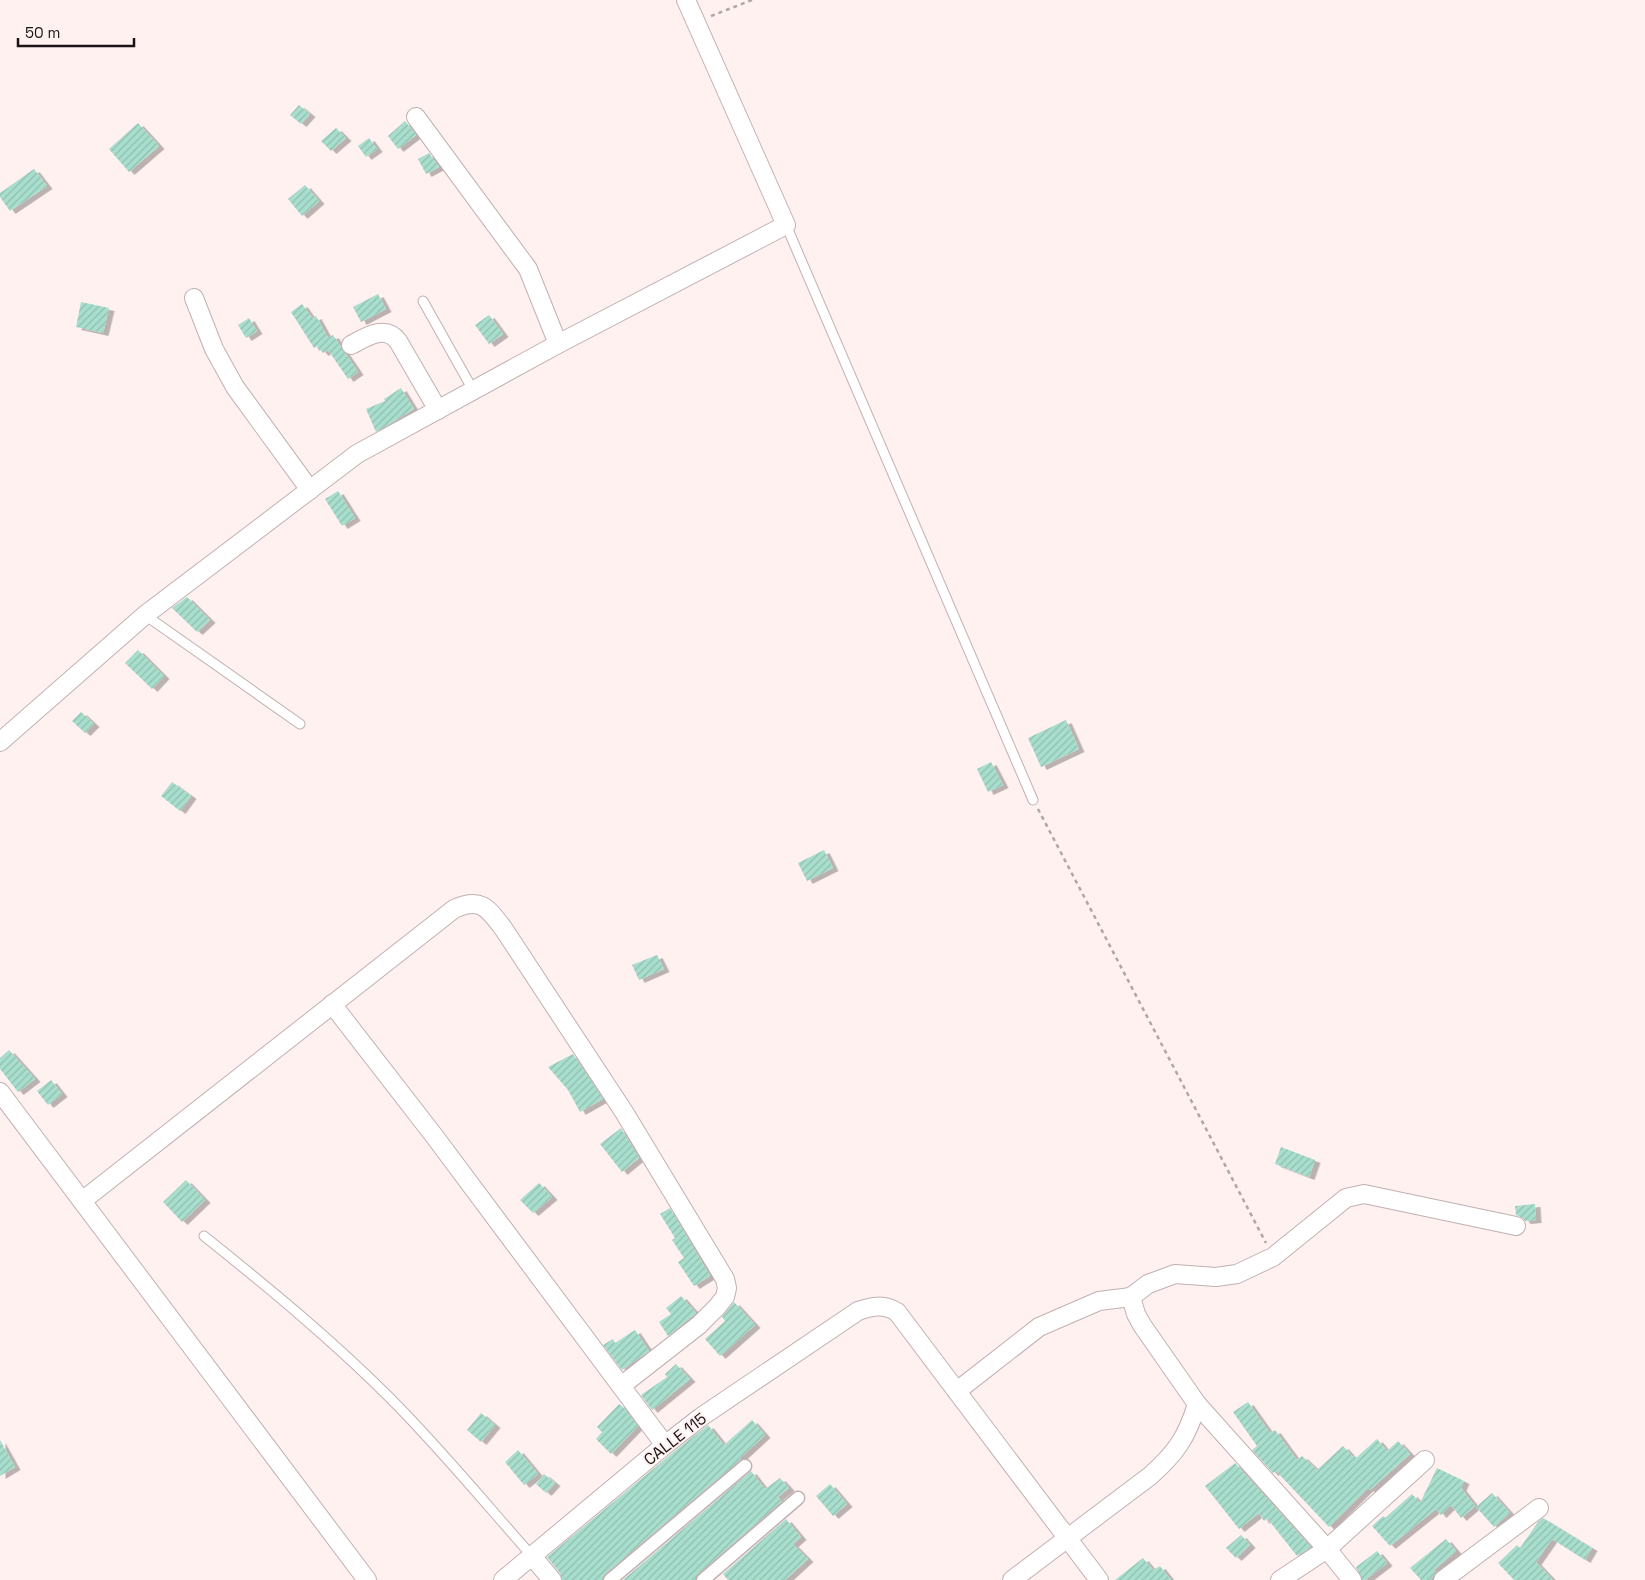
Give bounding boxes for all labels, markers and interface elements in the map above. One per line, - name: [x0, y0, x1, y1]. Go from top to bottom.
- scale bar: [18, 15, 134, 47]
- text: 50 m: [25, 23, 60, 42]
- street label: CALLE 115: [639, 1408, 711, 1470]

